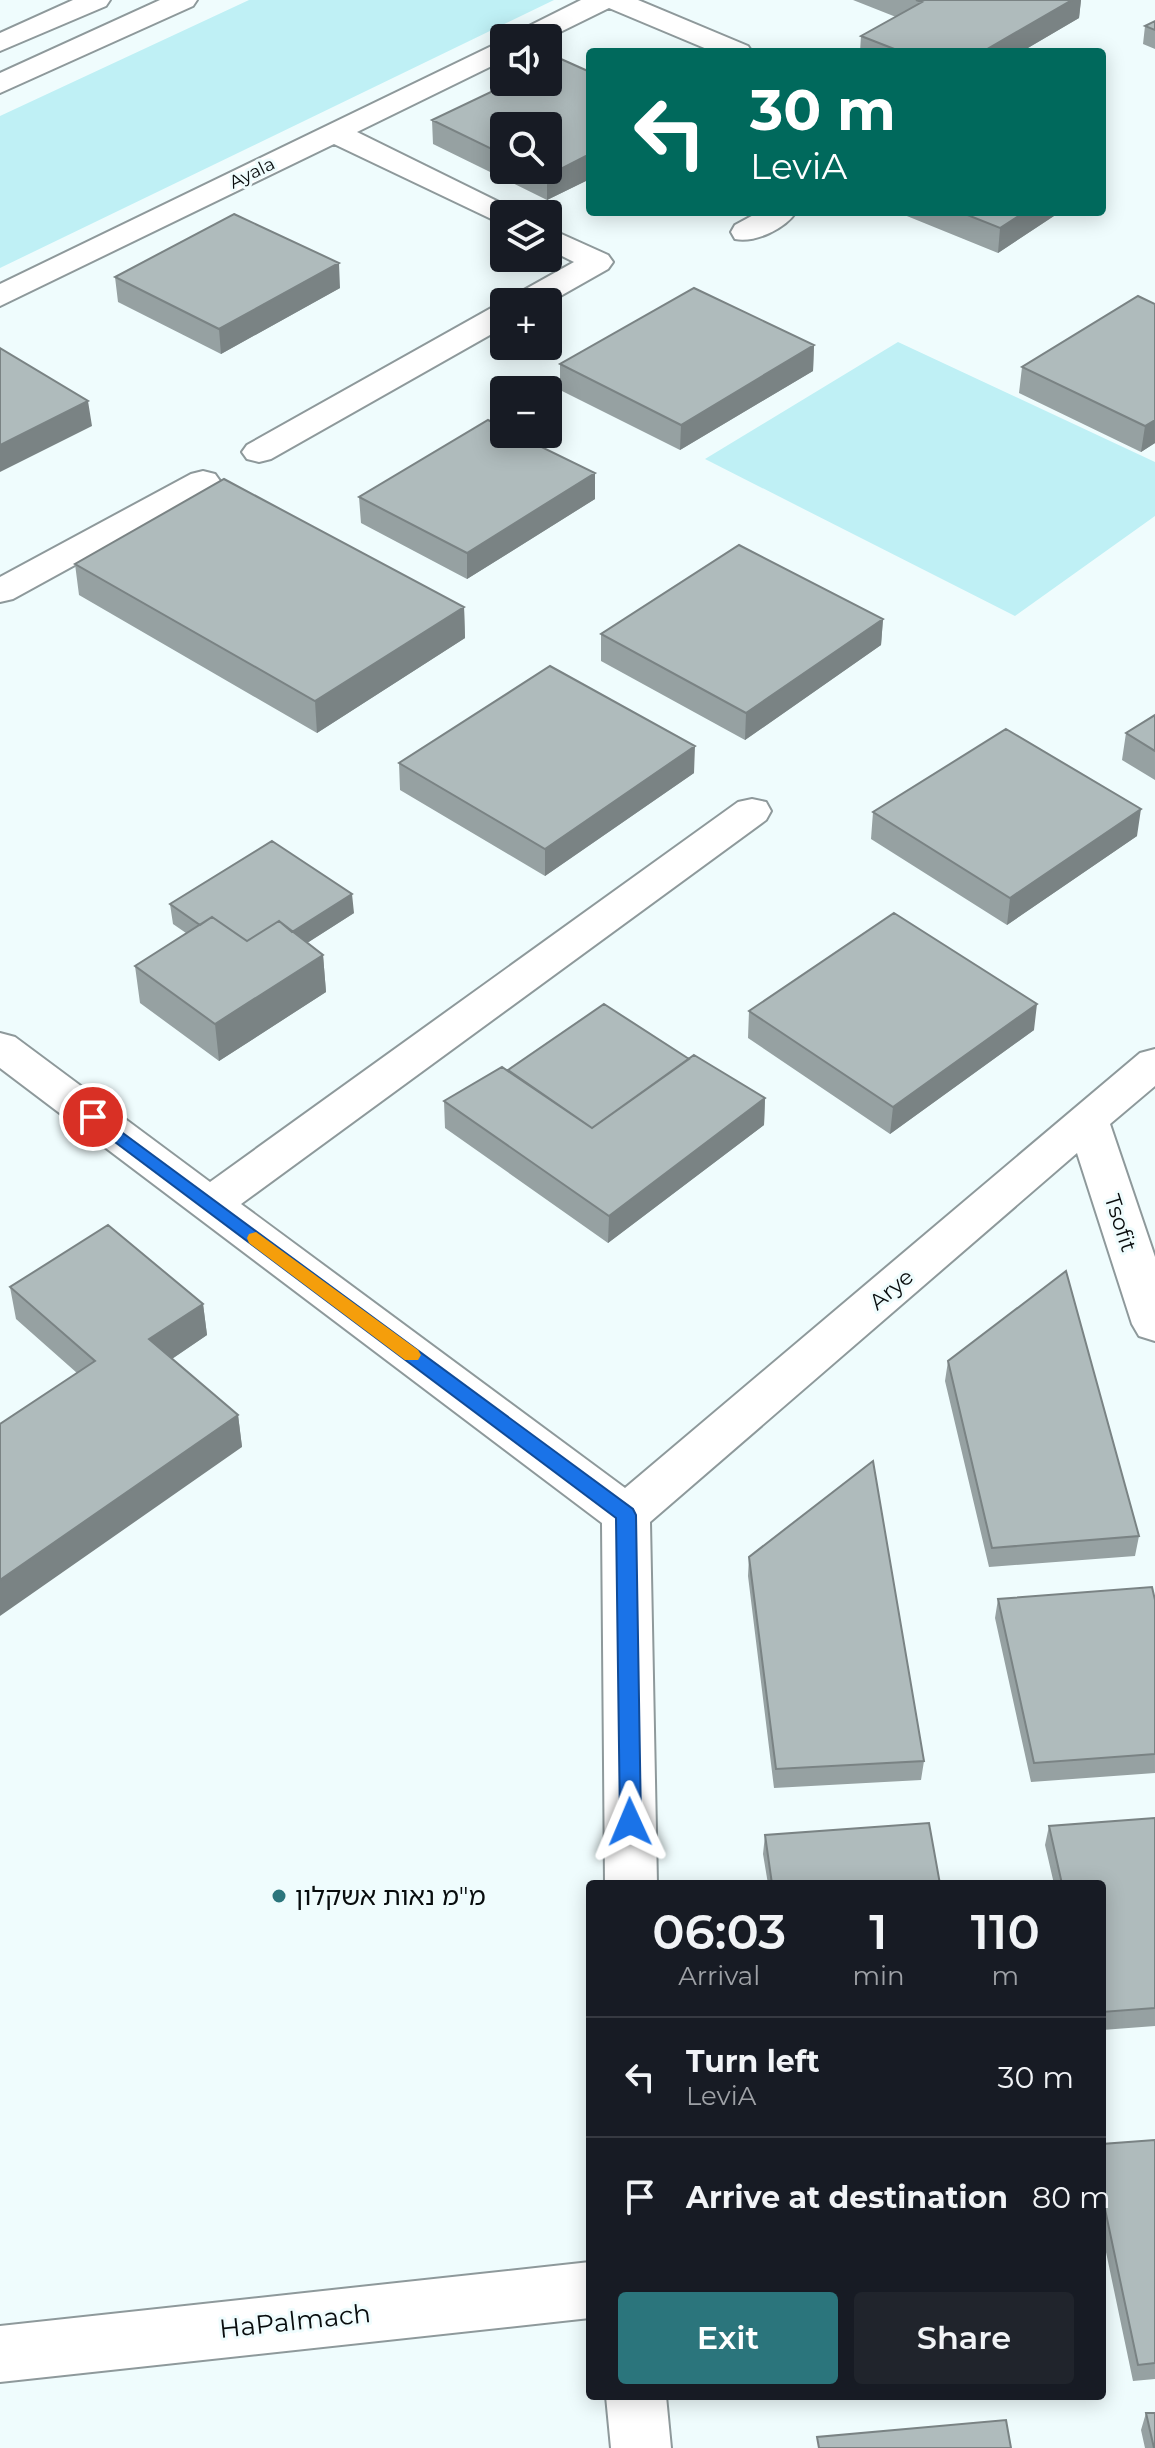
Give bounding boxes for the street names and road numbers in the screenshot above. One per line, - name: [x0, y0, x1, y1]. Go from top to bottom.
- street label: Ayala: [226, 153, 278, 193]
- street label: Tsofit: [1099, 1191, 1142, 1255]
- street label: Arye: [864, 1263, 919, 1316]
- street label: HaPalmach: [218, 2297, 372, 2345]

